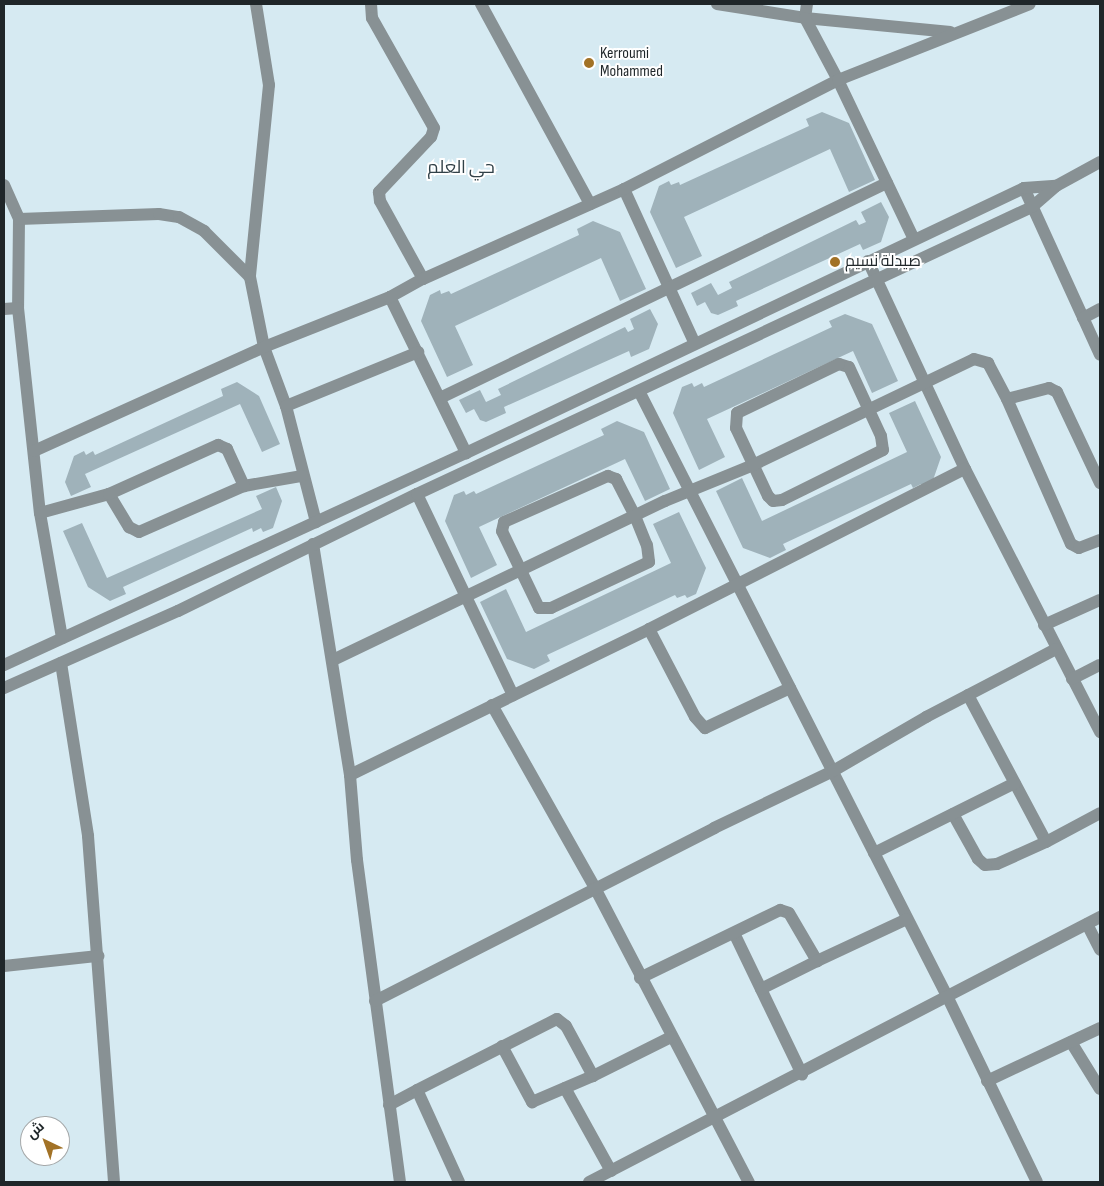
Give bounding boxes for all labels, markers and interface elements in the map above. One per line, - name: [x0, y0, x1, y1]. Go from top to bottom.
- place label: Kerroumi Mohammed: [600, 44, 663, 82]
- marker: Kerroumi Mohammed: [582, 56, 596, 70]
- district label: حي العلم: [427, 157, 495, 179]
- place label: صيدلة نسيم: [845, 252, 921, 272]
- marker: صيدلة نسيم: [829, 256, 841, 268]
- north arrow: [20, 1116, 70, 1166]
- text: ش: [23, 1118, 48, 1143]

